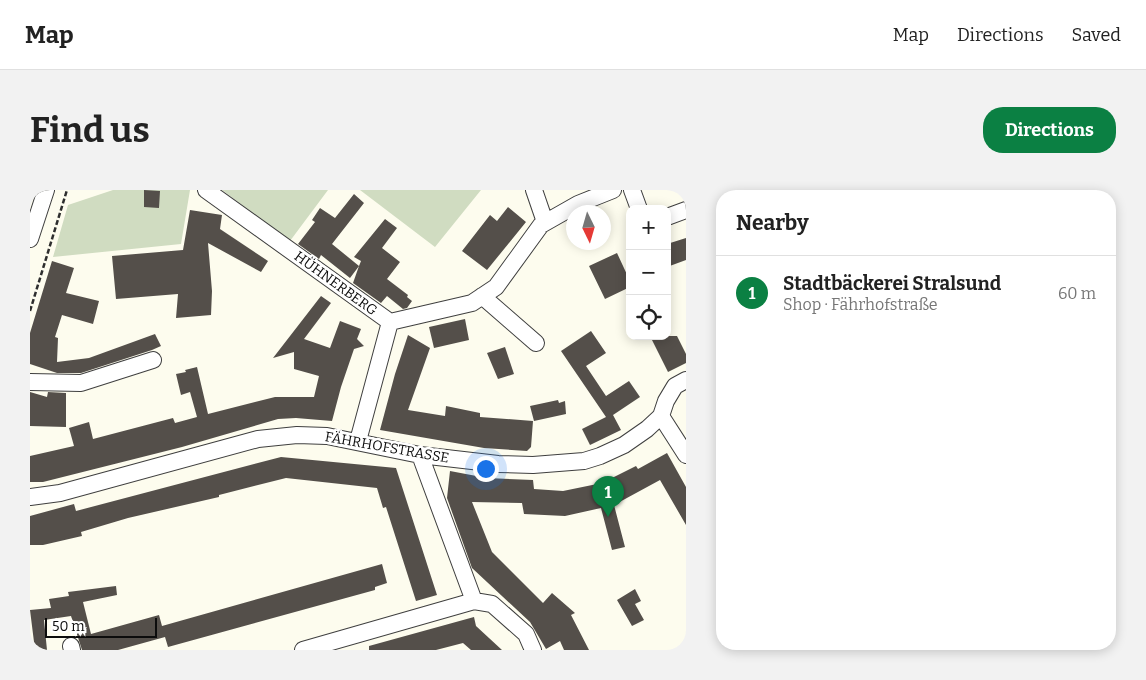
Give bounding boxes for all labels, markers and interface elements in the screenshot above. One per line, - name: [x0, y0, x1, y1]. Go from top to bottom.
- text: Map: [25, 21, 74, 49]
- text: Map: [893, 24, 929, 46]
- text: Directions: [957, 24, 1044, 46]
- text: Saved: [1072, 24, 1121, 46]
- button: Directions: [983, 107, 1116, 153]
- text: Find us: [30, 109, 150, 151]
- north arrow: [566, 205, 611, 250]
- map controls: [626, 205, 671, 340]
- button: +: [626, 205, 671, 250]
- text: Nearby: [736, 210, 809, 236]
- street label: HÜHNERBERG: [291, 248, 380, 319]
- button: −: [626, 250, 671, 295]
- text: Stadtbäckerei Stralsund: [783, 272, 1001, 295]
- text: 1: [749, 284, 755, 303]
- text: 60 m: [1058, 284, 1096, 303]
- button: locate: [626, 295, 671, 340]
- text: Shop · Fährhofstraße: [783, 295, 938, 314]
- street label: FÄHRHOFSTRASSE: [323, 428, 450, 467]
- your location: [473, 456, 499, 482]
- pin: 1: [592, 476, 624, 517]
- scale bar: [45, 615, 158, 638]
- text: 50 m: [52, 618, 85, 635]

